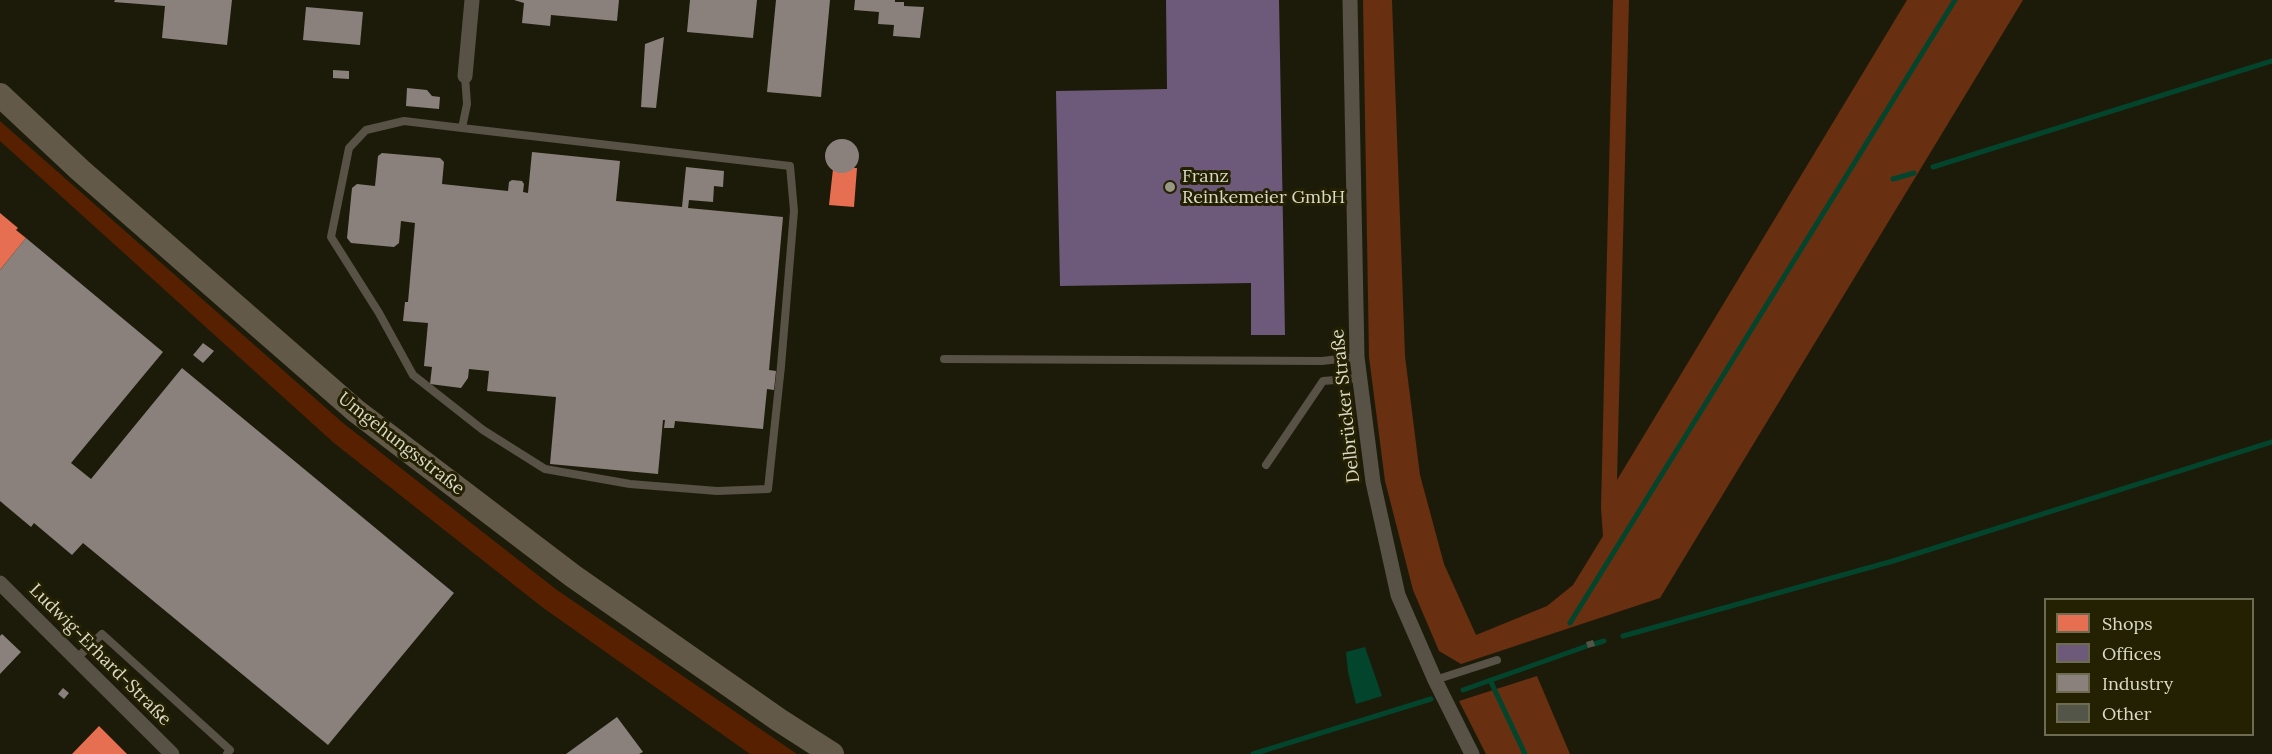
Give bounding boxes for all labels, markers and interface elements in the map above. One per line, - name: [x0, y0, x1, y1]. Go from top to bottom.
- place label: Franz Reinkemeier GmbH: [1182, 166, 1345, 208]
- marker: Franz Reinkemeier GmbH: [1163, 180, 1177, 194]
- street label: Delbrücker Straße: [1327, 328, 1365, 484]
- street label: Umgehungsstraße: [334, 388, 468, 500]
- street label: Ludwig-Erhard-Straße: [25, 580, 175, 730]
- legend: [2044, 598, 2254, 736]
- text: Shops: [2102, 612, 2153, 635]
- text: Offices: [2102, 642, 2161, 665]
- text: Industry: [2102, 672, 2173, 695]
- text: Other: [2102, 702, 2152, 725]

